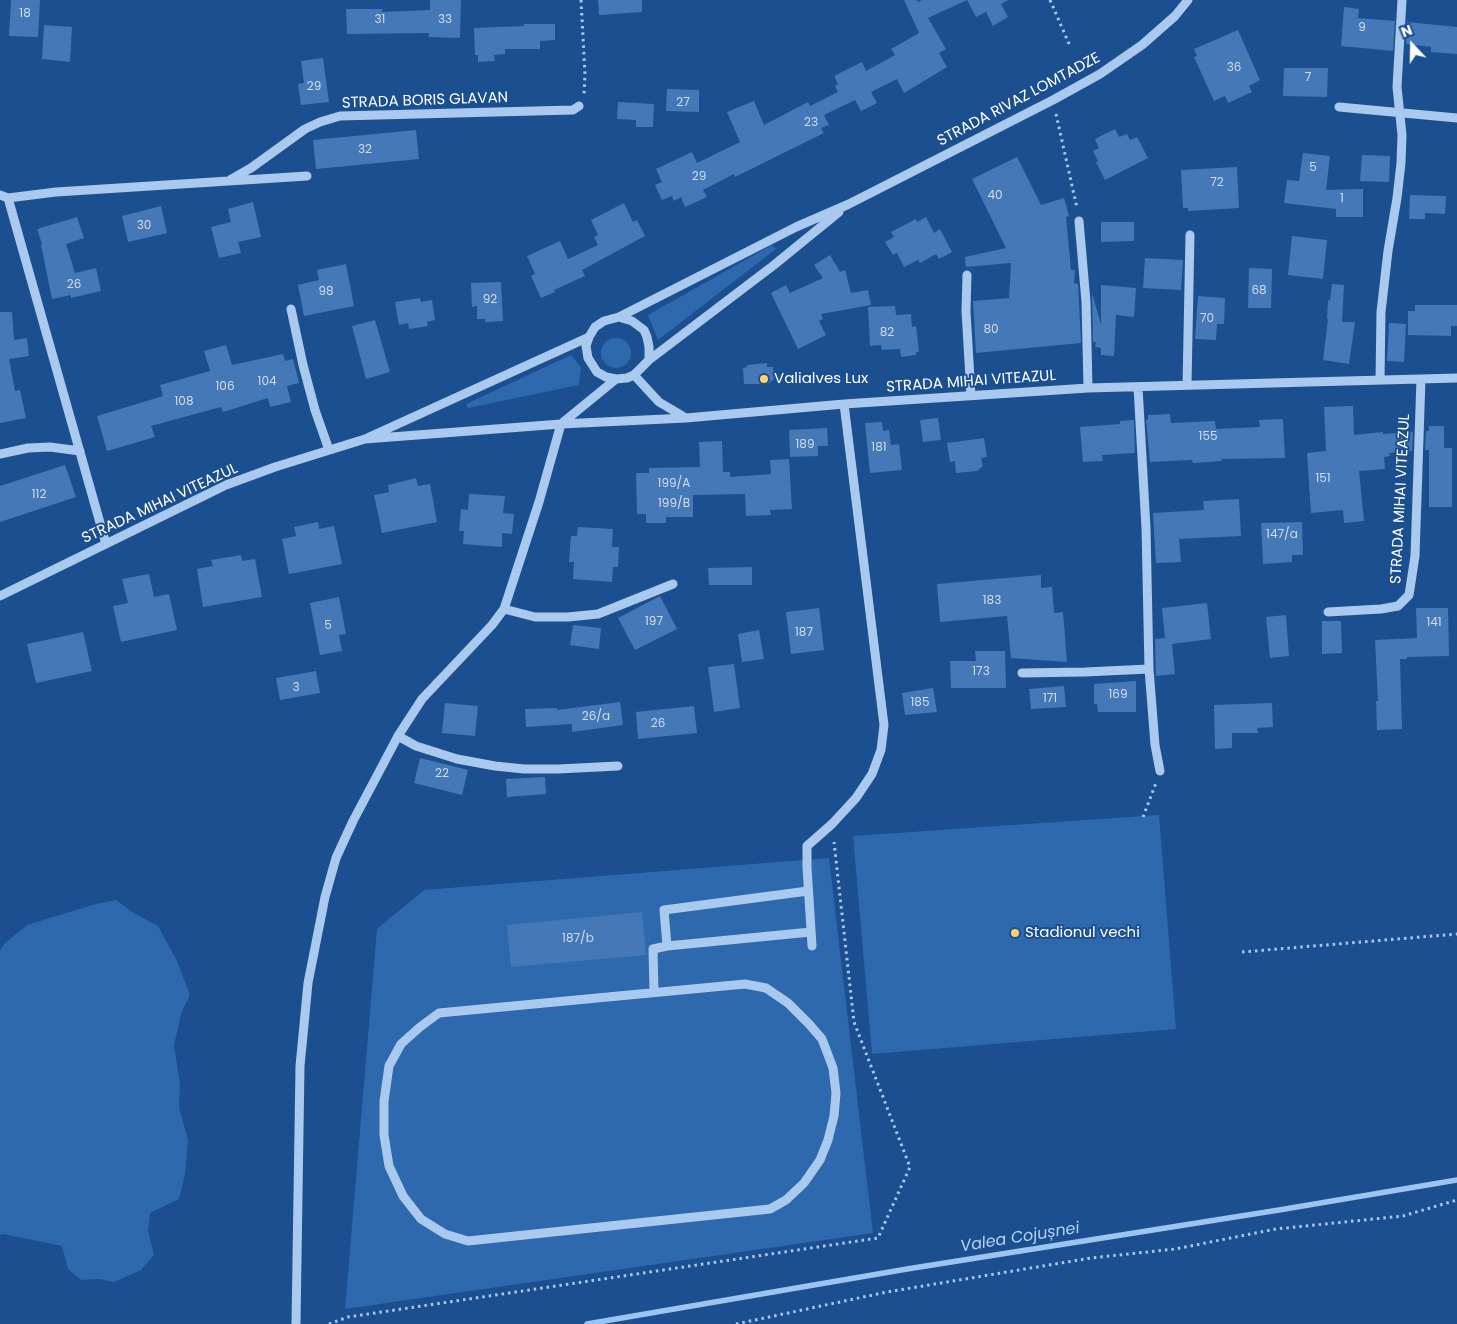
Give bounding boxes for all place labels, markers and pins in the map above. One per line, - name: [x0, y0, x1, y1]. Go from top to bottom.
- place label: Valialves Lux: [774, 370, 868, 388]
- marker: Valialves Lux: [758, 373, 770, 385]
- place label: Stadionul vechi: [1025, 924, 1140, 942]
- marker: Stadionul vechi: [1009, 927, 1021, 939]

